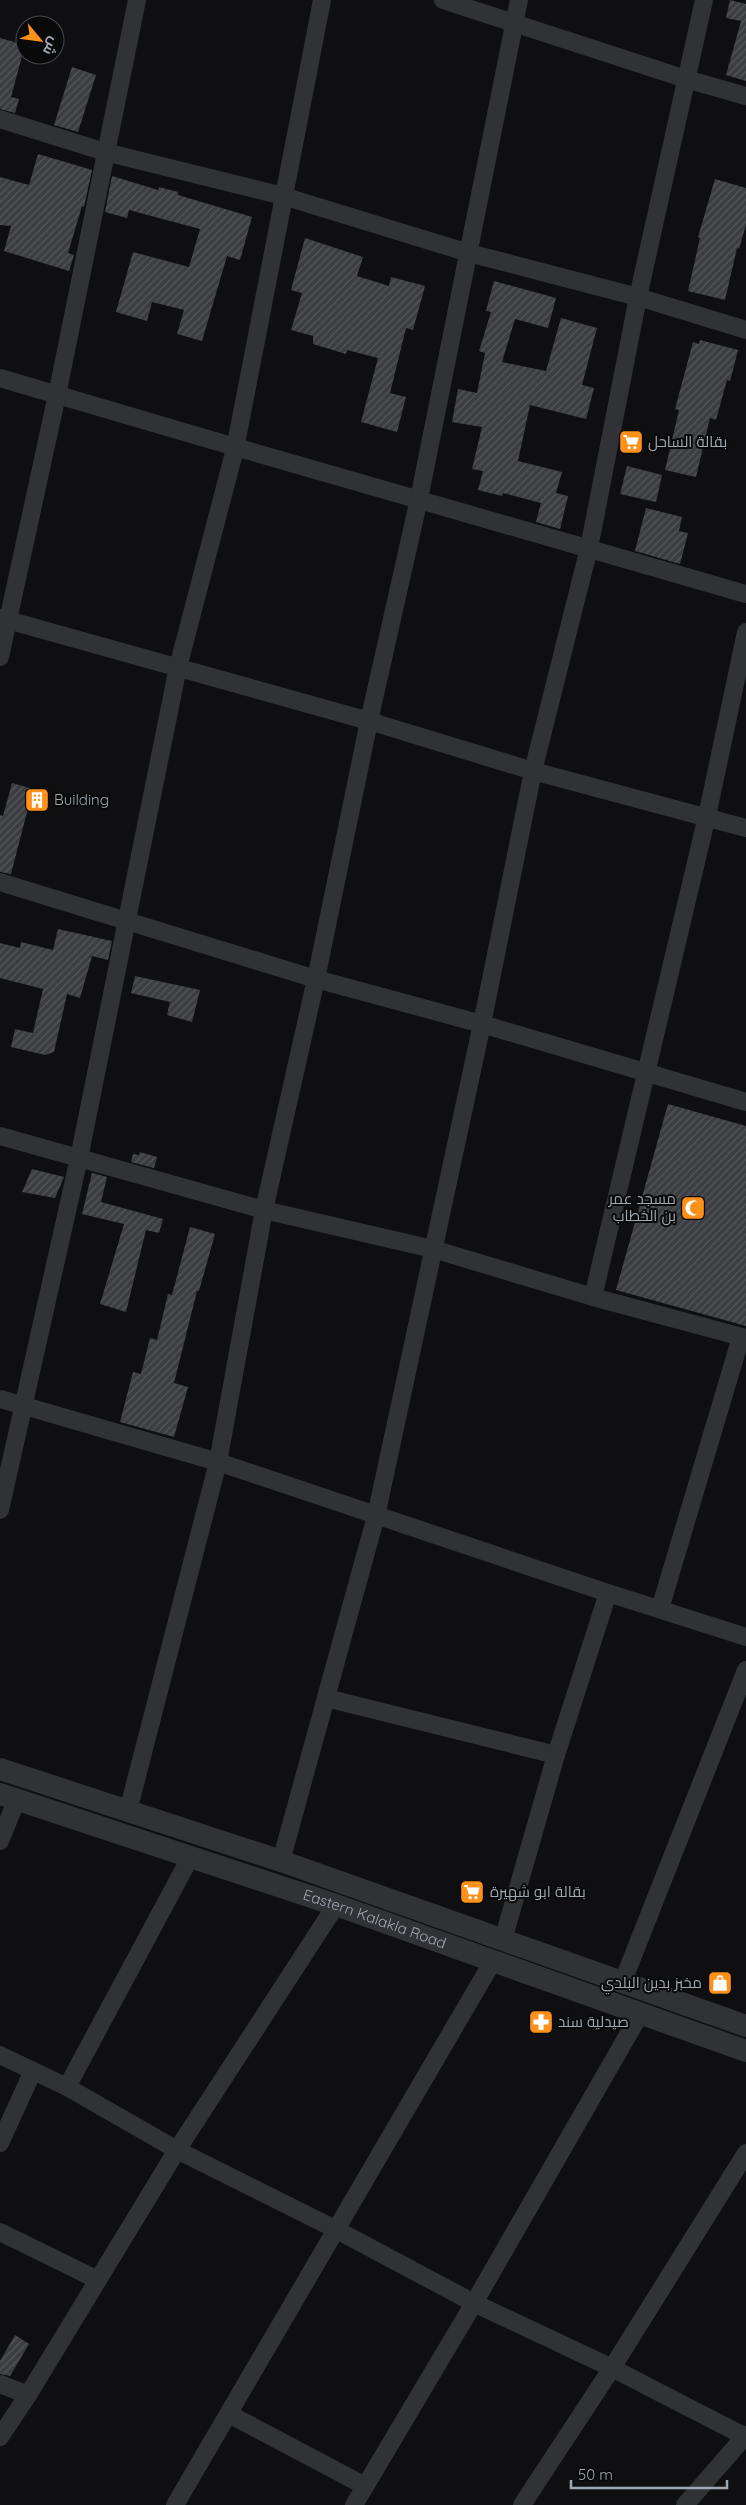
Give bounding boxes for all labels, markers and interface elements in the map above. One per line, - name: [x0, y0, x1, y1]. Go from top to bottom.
- north arrow: [15, 15, 65, 65]
- text: ش: [39, 34, 64, 59]
- supermarket icon: بقالة الساحل: [618, 429, 644, 455]
- place label: بقالة الساحل: [648, 432, 727, 452]
- building icon: Building: [24, 787, 50, 813]
- place label: Building: [54, 790, 109, 809]
- place label: مسجد عمر بن الخطاب: [608, 1189, 676, 1226]
- mosque icon: مسجد عمر بن الخطاب: [680, 1195, 706, 1221]
- supermarket icon: بقالة ابو شهيرة: [459, 1879, 485, 1905]
- place label: بقالة ابو شهيرة: [490, 1882, 586, 1902]
- street label: Eastern Kalakla Road: [301, 1885, 449, 1952]
- shop icon: مخبز بدين البلدي: [707, 1970, 733, 1996]
- place label: مخبز بدين البلدي: [601, 1973, 702, 1995]
- pharmacy icon: صيدلية سند: [528, 2009, 554, 2035]
- place label: صيدلية سند: [558, 2012, 629, 2031]
- scale bar: [571, 2458, 727, 2490]
- text: 50 m: [578, 2465, 613, 2484]

